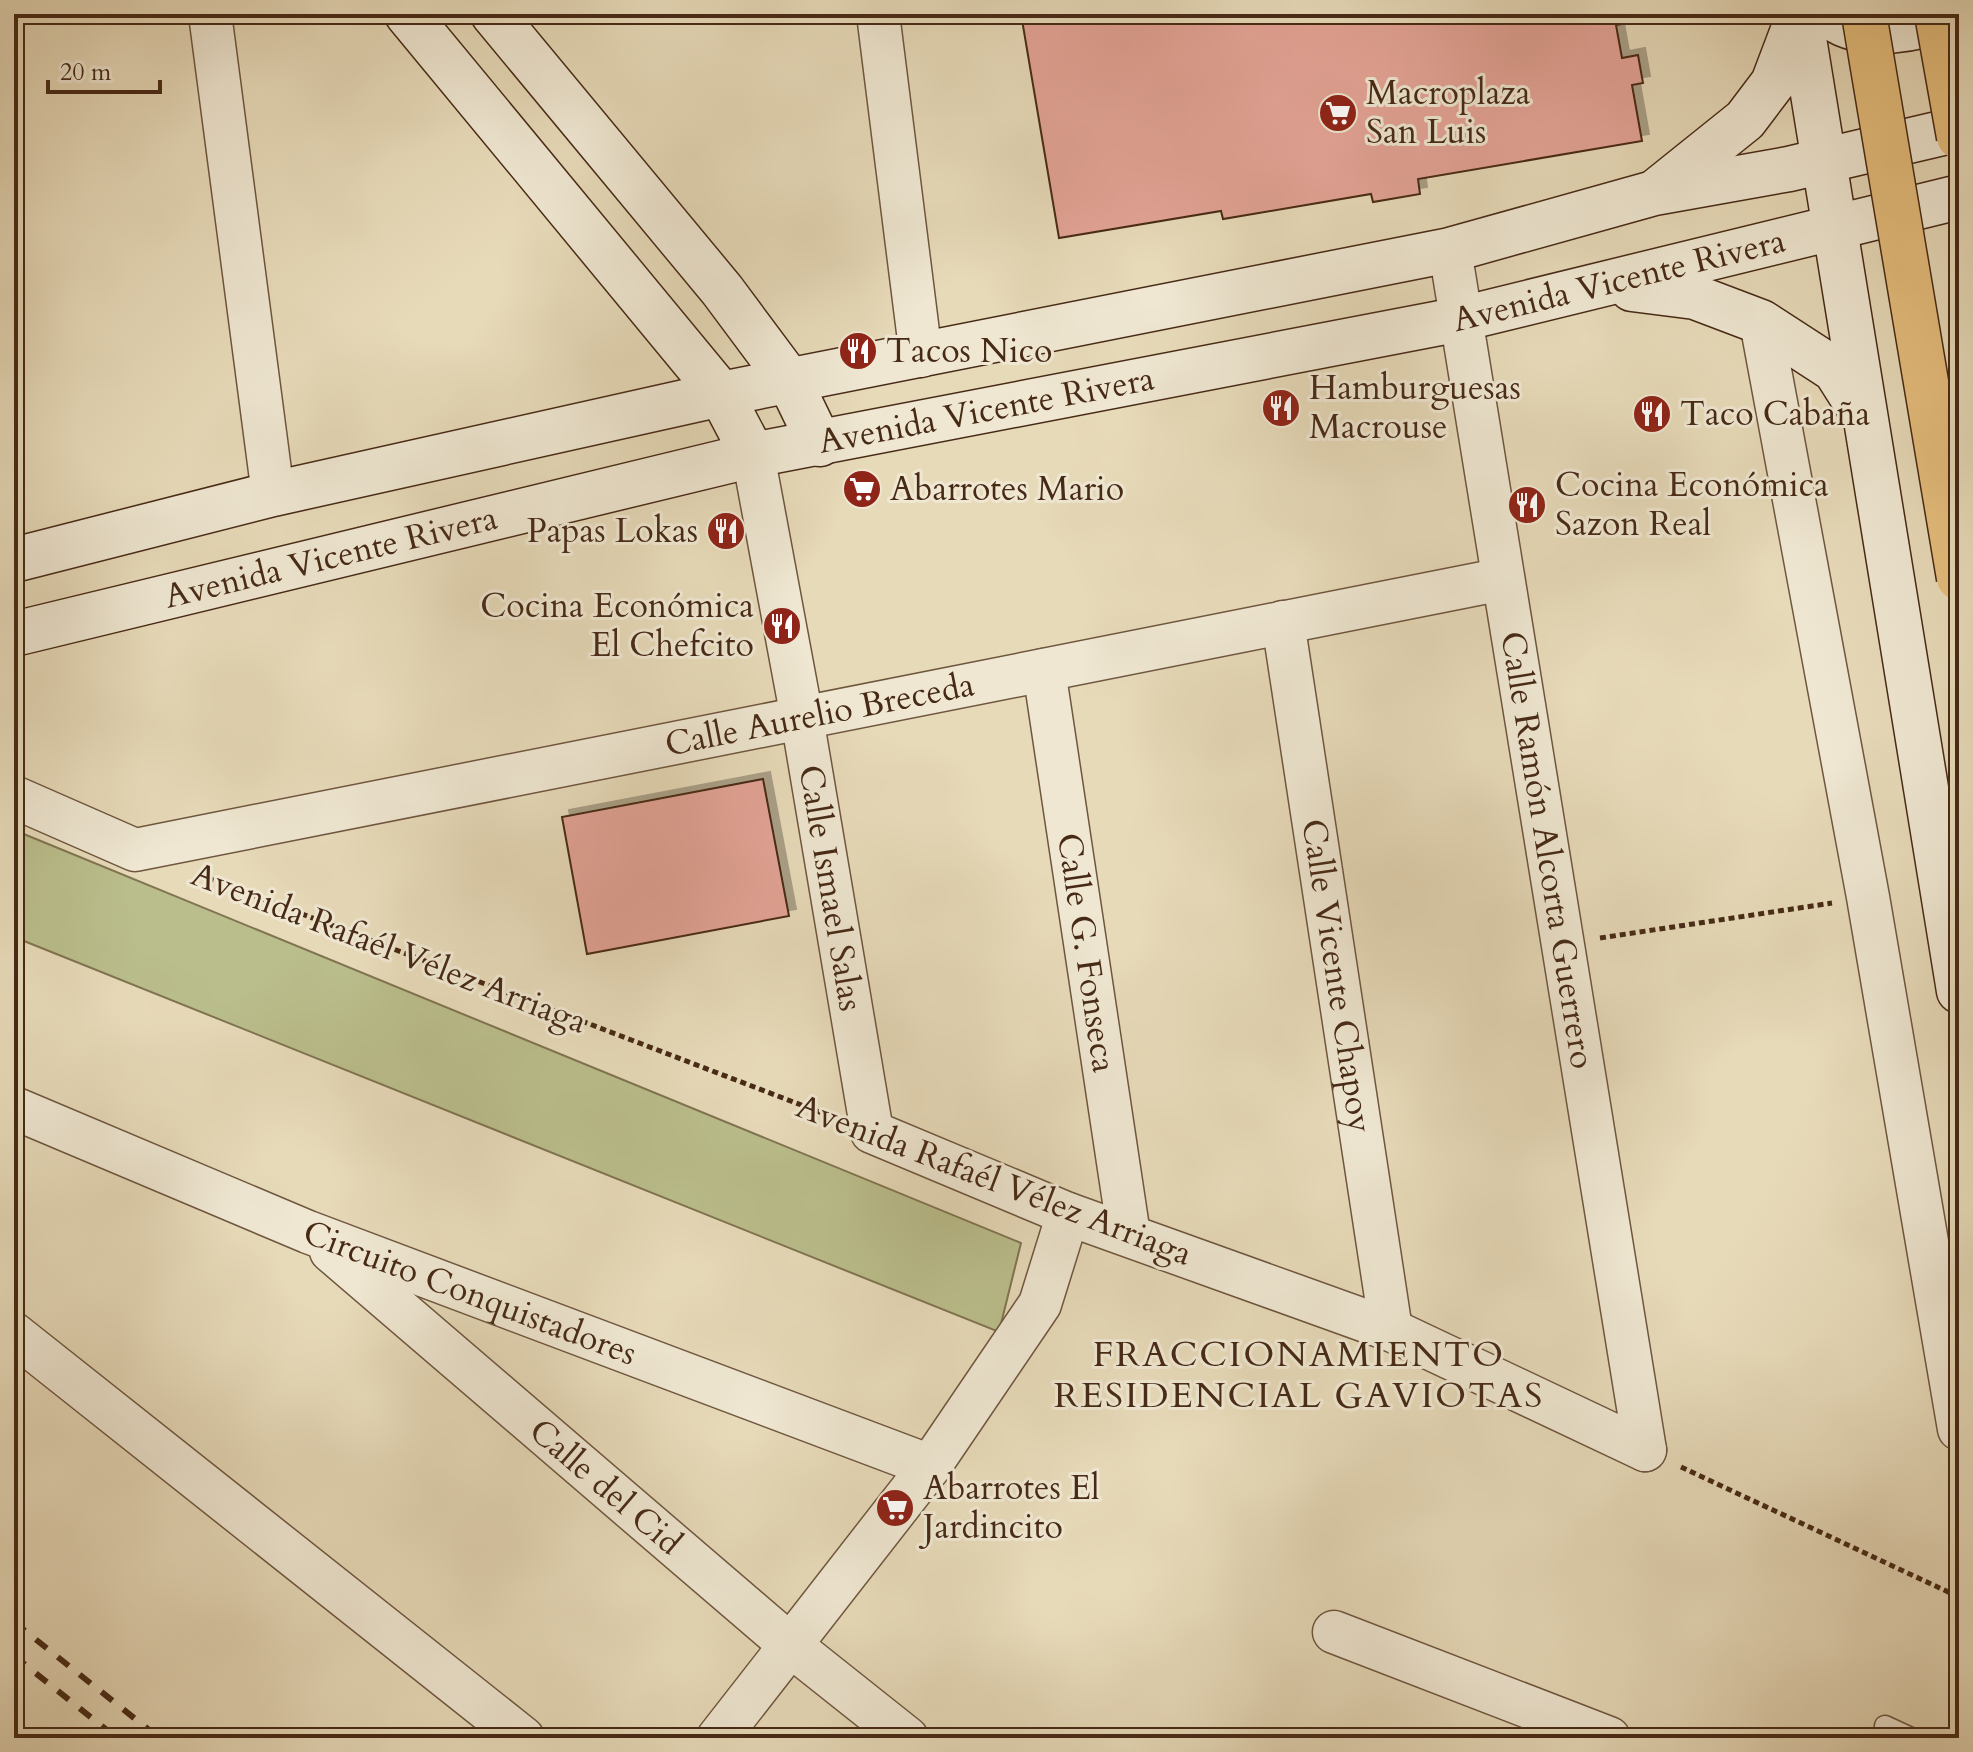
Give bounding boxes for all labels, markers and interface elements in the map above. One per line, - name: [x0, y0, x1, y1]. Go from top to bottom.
- scale bar: [48, 44, 160, 94]
- text: 20 m: [60, 56, 112, 89]
- place label: Macroplaza San Luis: [1366, 70, 1531, 155]
- supermarket icon: Macroplaza San Luis: [1317, 92, 1359, 134]
- street label: Avenida Vicente Rivera: [1448, 217, 1790, 343]
- place label: Tacos Nico: [886, 328, 1052, 374]
- restaurant icon: Tacos Nico: [837, 330, 879, 372]
- street label: Avenida Vicente Rivera: [815, 355, 1158, 465]
- place label: Hamburguesas Macrouse: [1309, 365, 1521, 450]
- restaurant icon: Hamburguesas Macrouse: [1260, 387, 1302, 429]
- place label: Taco Cabaña: [1680, 391, 1871, 437]
- restaurant icon: Taco Cabaña: [1631, 393, 1673, 435]
- place label: Cocina Económica Sazon Real: [1555, 462, 1829, 547]
- place label: Abarrotes Mario: [890, 466, 1124, 512]
- supermarket icon: Abarrotes Mario: [841, 468, 883, 510]
- restaurant icon: Cocina Económica Sazon Real: [1506, 484, 1548, 526]
- street label: Avenida Vicente Rivera: [160, 495, 502, 620]
- place label: Papas Lokas: [527, 508, 698, 554]
- restaurant icon: Papas Lokas: [705, 510, 747, 552]
- place label: Cocina Económica El Chefcito: [480, 583, 754, 668]
- restaurant icon: Cocina Económica El Chefcito: [761, 605, 803, 647]
- street label: Calle Ramón Alcorta Guerrero: [1489, 628, 1606, 1072]
- street label: Calle Aurelio Breceda: [661, 661, 978, 767]
- street label: Calle Ismael Salas: [787, 762, 874, 1015]
- street label: Calle Vicente Chapoy: [1290, 816, 1384, 1136]
- street label: Calle G. Fonseca: [1046, 830, 1127, 1076]
- street label: Avenida Rafaél Vélez Arriaga: [185, 851, 594, 1045]
- street label: Avenida Rafaél Vélez Arriaga: [790, 1083, 1199, 1277]
- street label: Circuito Conquistadores: [297, 1209, 643, 1377]
- district label: FRACCIONAMIENTO RESIDENCIAL GAVIOTAS: [1054, 1330, 1544, 1420]
- street label: Calle del Cid: [520, 1408, 692, 1565]
- place label: Abarrotes El Jardincito: [918, 1465, 1100, 1550]
- supermarket icon: Abarrotes El Jardincito: [874, 1487, 916, 1529]

